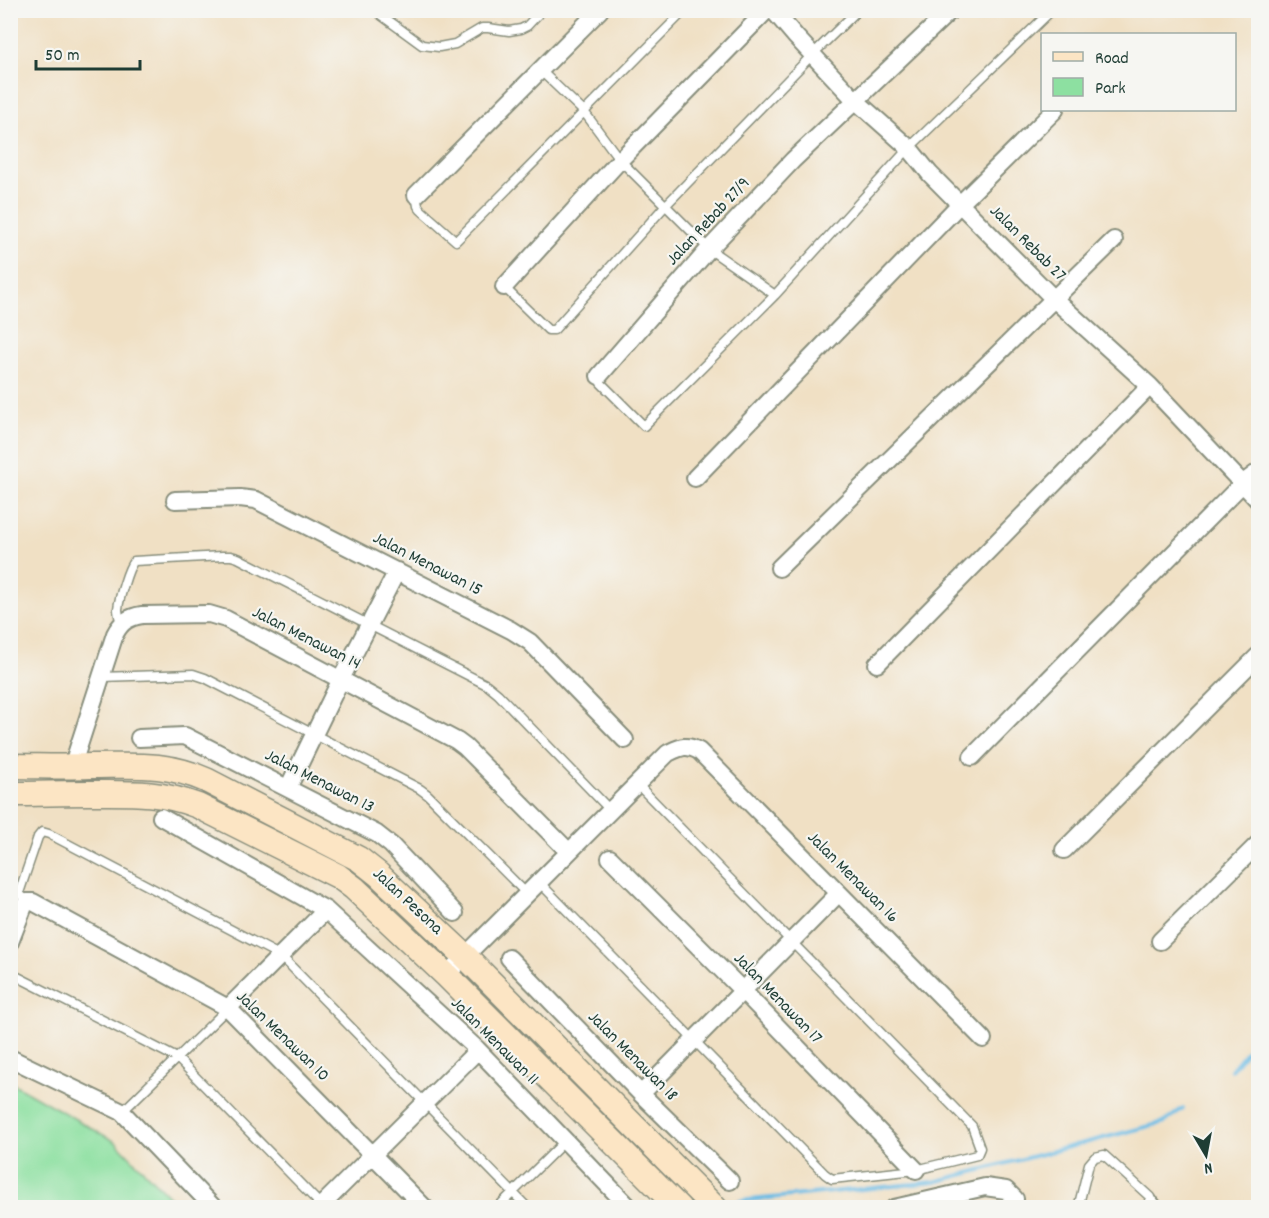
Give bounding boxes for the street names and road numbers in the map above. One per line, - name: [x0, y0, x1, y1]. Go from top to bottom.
- street label: Jalan Rebab 27/9: [661, 172, 757, 272]
- street label: Jalan Rebab 27: [983, 200, 1071, 288]
- street label: Jalan Menawan 15: [368, 527, 486, 603]
- street label: Jalan Menawan 14: [247, 601, 365, 677]
- street label: Jalan Menawan 13: [260, 744, 378, 820]
- street label: Jalan Menawan 16: [801, 827, 903, 929]
- street label: Jalan Pesona: [366, 863, 448, 942]
- street label: Jalan Menawan 17: [727, 948, 827, 1050]
- street label: Jalan Menawan 10: [230, 986, 334, 1088]
- street label: Jalan Menawan 11: [444, 992, 544, 1092]
- street label: Jalan Menawan 18: [581, 1006, 683, 1108]

